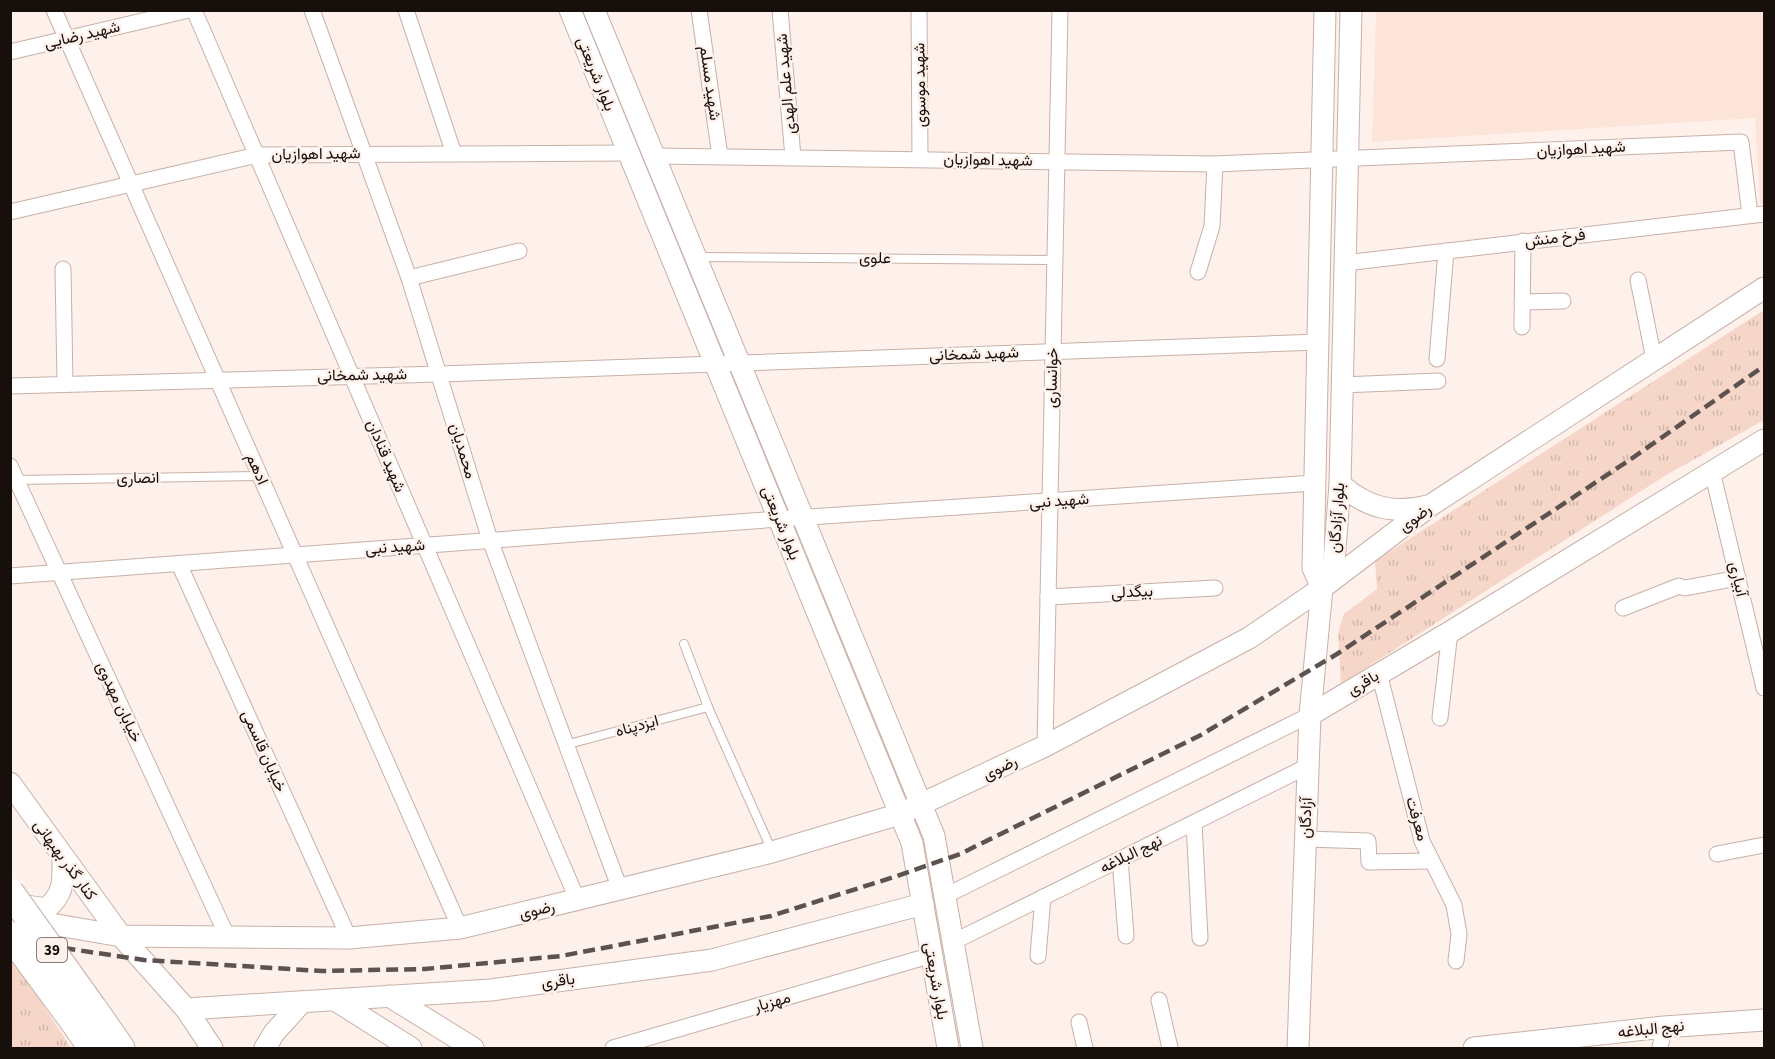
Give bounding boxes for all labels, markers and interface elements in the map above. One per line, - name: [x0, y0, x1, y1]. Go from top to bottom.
- street label: شهید رضایی: [42, 16, 122, 54]
- street label: شهید علم الهدی: [771, 33, 801, 135]
- street label: بلوار شریعتی: [571, 34, 621, 114]
- street label: شهید موسوی: [908, 42, 932, 128]
- street label: شهید مسلم: [694, 44, 726, 122]
- street label: شهید اهوازیان: [1536, 136, 1626, 162]
- street label: شهید اهوازیان: [271, 142, 361, 166]
- street label: شهید اهوازیان: [943, 148, 1033, 172]
- street label: فرخ منش: [1523, 223, 1587, 253]
- street label: علوی: [859, 247, 891, 269]
- street label: شهید شمخانی: [929, 341, 1019, 367]
- street label: خوانساری: [1040, 347, 1064, 408]
- street label: شهید شمخانی: [317, 363, 407, 387]
- street label: شهید قنادان: [361, 416, 411, 496]
- street label: محمدیان: [444, 420, 482, 482]
- street label: ادهم: [240, 450, 274, 488]
- street label: انصاری: [116, 467, 160, 489]
- street label: بلوار آزادگان: [1324, 482, 1350, 554]
- street label: بلوار شریعتی: [756, 483, 806, 563]
- street label: شهید نبی: [1028, 488, 1090, 514]
- street label: رضوی: [1394, 498, 1436, 538]
- street label: شهید نبی: [364, 534, 426, 560]
- street label: آبیاری: [1723, 559, 1753, 600]
- street label: بیگدلی: [1110, 580, 1154, 604]
- street label: خیابان مهدوی: [91, 658, 147, 746]
- street label: باقری: [1343, 665, 1383, 701]
- street label: خیابان قاسمی: [236, 707, 292, 796]
- street label: ایزدپناه: [613, 710, 661, 742]
- street label: رضوی: [979, 750, 1021, 786]
- street label: معرفت: [1400, 794, 1434, 844]
- street label: آزادگان: [1294, 796, 1318, 839]
- street label: کنار گذر بهبهانی: [28, 815, 102, 905]
- street label: نهج البلاغه: [1096, 829, 1166, 879]
- street label: رضوی: [517, 895, 557, 925]
- road number: 39: [37, 938, 67, 962]
- street label: بلوار شریعتی: [918, 940, 954, 1022]
- street label: باقری: [540, 968, 576, 994]
- street label: مهزیار: [750, 986, 793, 1018]
- street label: نهج البلاغه: [1617, 1015, 1685, 1043]

